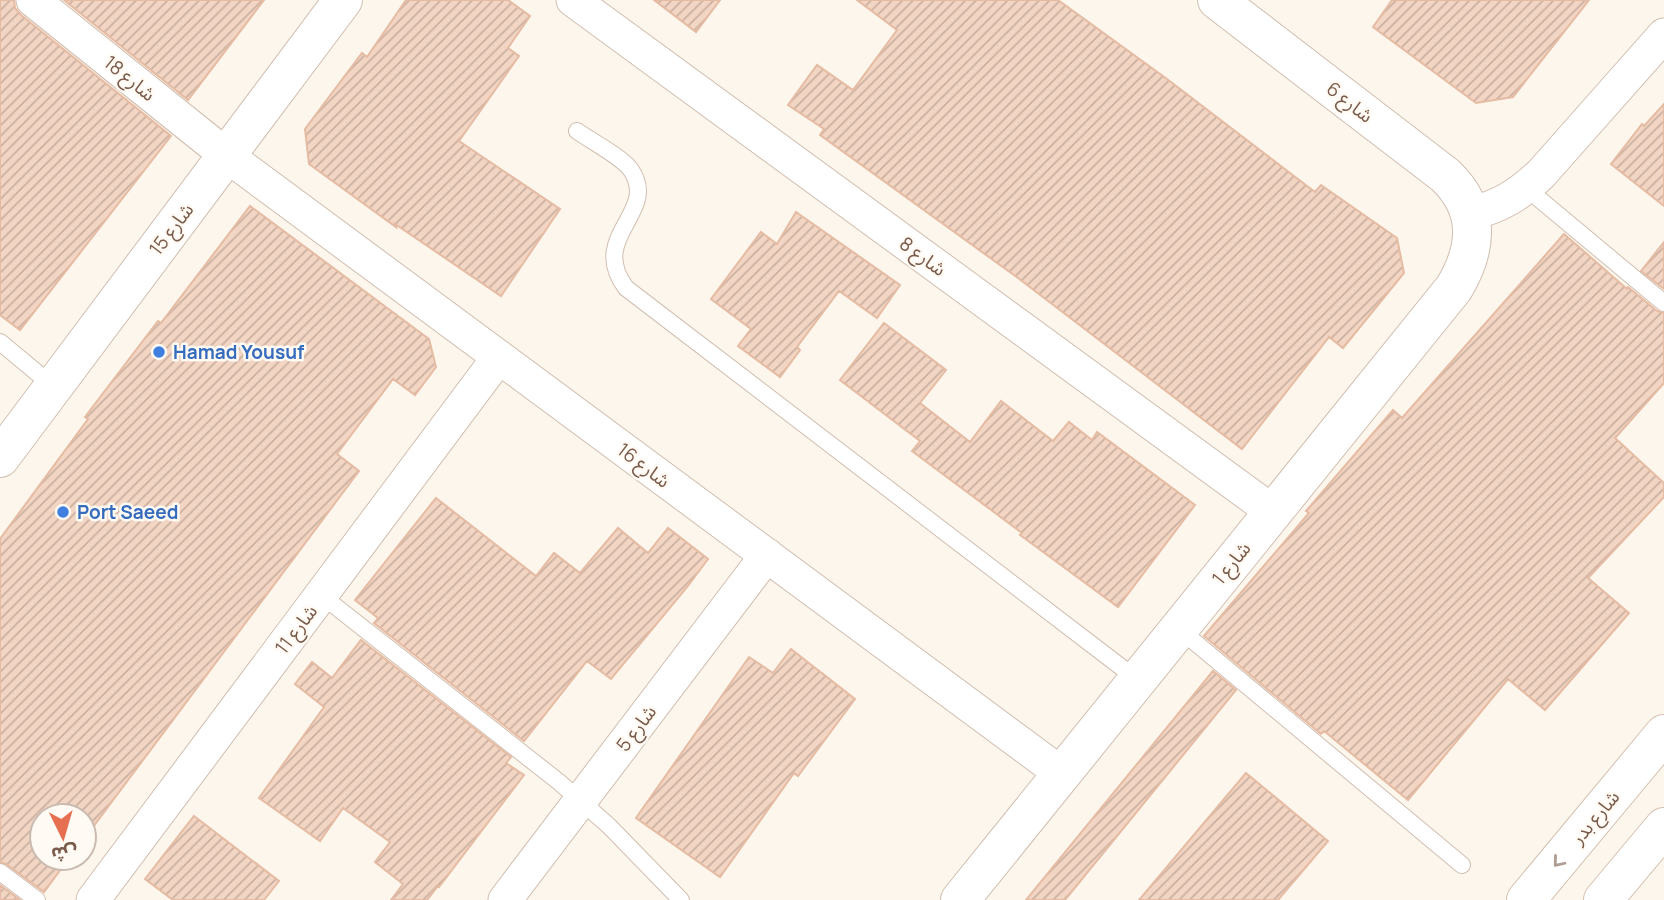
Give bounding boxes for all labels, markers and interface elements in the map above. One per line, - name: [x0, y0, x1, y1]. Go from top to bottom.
- street label: شارع 18: [98, 49, 161, 108]
- street label: شارع 6: [1321, 76, 1379, 129]
- street label: شارع 15: [143, 198, 200, 261]
- street label: شارع 8: [894, 230, 952, 283]
- place label: Hamad Yousuf: [173, 339, 304, 365]
- marker: Hamad Yousuf: [151, 344, 167, 360]
- street label: شارع 16: [612, 437, 676, 494]
- place label: Port Saeed: [77, 499, 178, 525]
- marker: Port Saeed: [55, 504, 71, 520]
- street label: شارع 1: [1206, 536, 1257, 591]
- street label: شارع 11: [269, 599, 324, 660]
- street label: شارع 5: [610, 699, 663, 757]
- street label: شارع بدر: [1564, 785, 1626, 851]
- north arrow: [28, 802, 98, 872]
- text: ش: [50, 840, 79, 868]
- one-way arrow: [1553, 854, 1566, 866]

